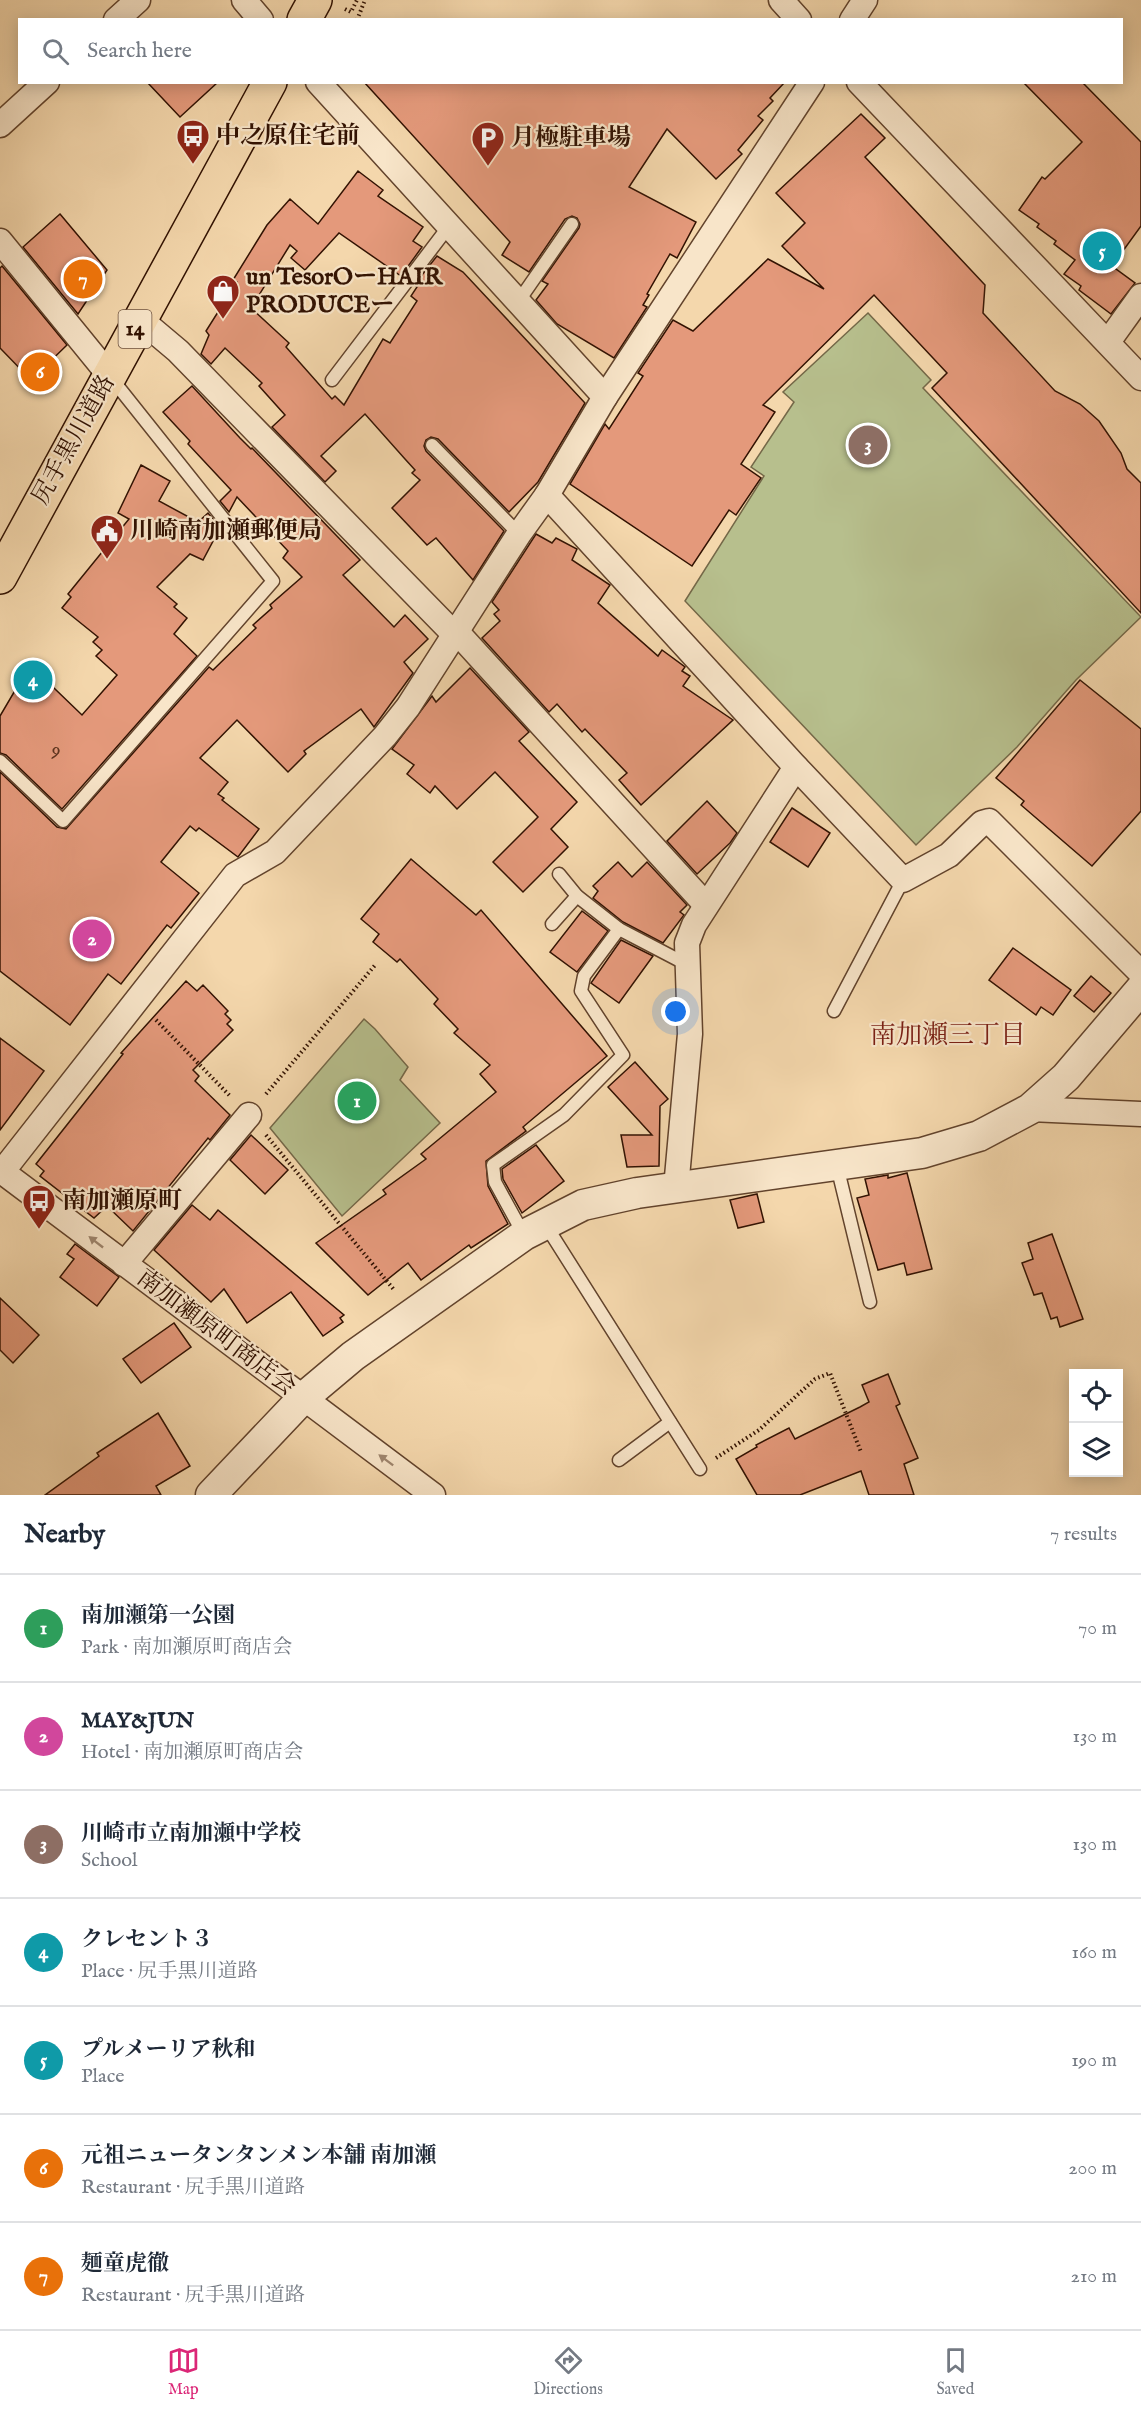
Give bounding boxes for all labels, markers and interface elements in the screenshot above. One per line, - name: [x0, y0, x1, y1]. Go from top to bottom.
- search box: [18, 18, 1123, 84]
- icon: search: [39, 35, 72, 68]
- text: Search here: [87, 37, 192, 65]
- bus stop icon: 中之原住宅前: [175, 118, 211, 165]
- parking icon: 月極駐車場: [470, 120, 506, 167]
- place label: 中之原住宅前: [216, 121, 360, 152]
- place label: 月極駐車場: [511, 123, 631, 154]
- pin: 5: [1082, 228, 1122, 274]
- pin: 7: [64, 256, 103, 302]
- place label: un TesorOーHAIR PRODUCEー: [246, 262, 444, 321]
- shop icon: un TesorOーHAIR PRODUCEー: [205, 273, 241, 320]
- road number: 14: [118, 310, 152, 348]
- pin: 6: [20, 350, 60, 394]
- street label: 尻手黒川道路: [26, 370, 122, 510]
- pin: 3: [848, 422, 888, 468]
- public building icon: 川崎南加瀬郵便局: [89, 513, 125, 560]
- place label: 川崎南加瀬郵便局: [130, 516, 322, 547]
- pin: 4: [14, 658, 52, 702]
- house number: 9: [50, 737, 61, 764]
- pin: 2: [72, 916, 112, 962]
- your location: [661, 997, 690, 1026]
- district label: 南加瀬三丁目: [870, 1019, 1026, 1052]
- pin: 1: [338, 1078, 376, 1124]
- bus stop icon: 南加瀬原町: [21, 1183, 57, 1230]
- place label: 南加瀬原町: [62, 1186, 182, 1217]
- one-way arrow: [88, 1236, 104, 1249]
- street label: 南加瀬原町商店会: [130, 1263, 302, 1403]
- map controls: [1069, 1369, 1123, 1477]
- button: locate: [1069, 1369, 1123, 1423]
- button: layers: [1069, 1423, 1123, 1477]
- one-way arrow: [379, 1454, 395, 1466]
- text: Nearby: [24, 1518, 105, 1551]
- text: 7 results: [1050, 1522, 1117, 1547]
- text: 南加瀬第一公園: [81, 1602, 235, 1630]
- text: 1: [40, 1616, 47, 1641]
- text: 70 m: [1078, 1616, 1117, 1641]
- text: Park · 南加瀬原町商店会: [81, 1635, 292, 1660]
- text: MAY&JUN: [81, 1707, 194, 1735]
- text: 2: [39, 1724, 48, 1749]
- text: 130 m: [1072, 1724, 1117, 1749]
- text: Hotel · 南加瀬原町商店会: [81, 1740, 303, 1765]
- text: 川崎市立南加瀬中学校: [81, 1820, 301, 1848]
- text: 3: [40, 1832, 47, 1857]
- text: 130 m: [1072, 1832, 1117, 1857]
- text: School: [81, 1848, 137, 1873]
- text: クレセント３: [81, 1926, 213, 1954]
- text: 4: [39, 1940, 48, 1965]
- text: 160 m: [1071, 1940, 1117, 1965]
- text: Place · 尻手黒川道路: [81, 1959, 258, 1984]
- text: プルメーリア秋和: [81, 2036, 255, 2064]
- text: 5: [40, 2048, 47, 2073]
- text: 190 m: [1071, 2048, 1117, 2073]
- text: Place: [81, 2064, 124, 2089]
- text: 元祖ニュータンタンメン本舗 南加瀬: [81, 2142, 436, 2170]
- text: 6: [39, 2156, 48, 2181]
- text: 200 m: [1068, 2156, 1117, 2181]
- text: Restaurant · 尻手黒川道路: [81, 2175, 305, 2200]
- text: 麺童虎徹: [81, 2250, 169, 2278]
- text: 7: [39, 2264, 48, 2289]
- text: 210 m: [1071, 2264, 1117, 2289]
- text: Restaurant · 尻手黒川道路: [81, 2283, 305, 2308]
- tab: Map: [167, 2344, 200, 2400]
- tab: Directions: [533, 2344, 603, 2400]
- tab: Saved: [936, 2344, 974, 2400]

